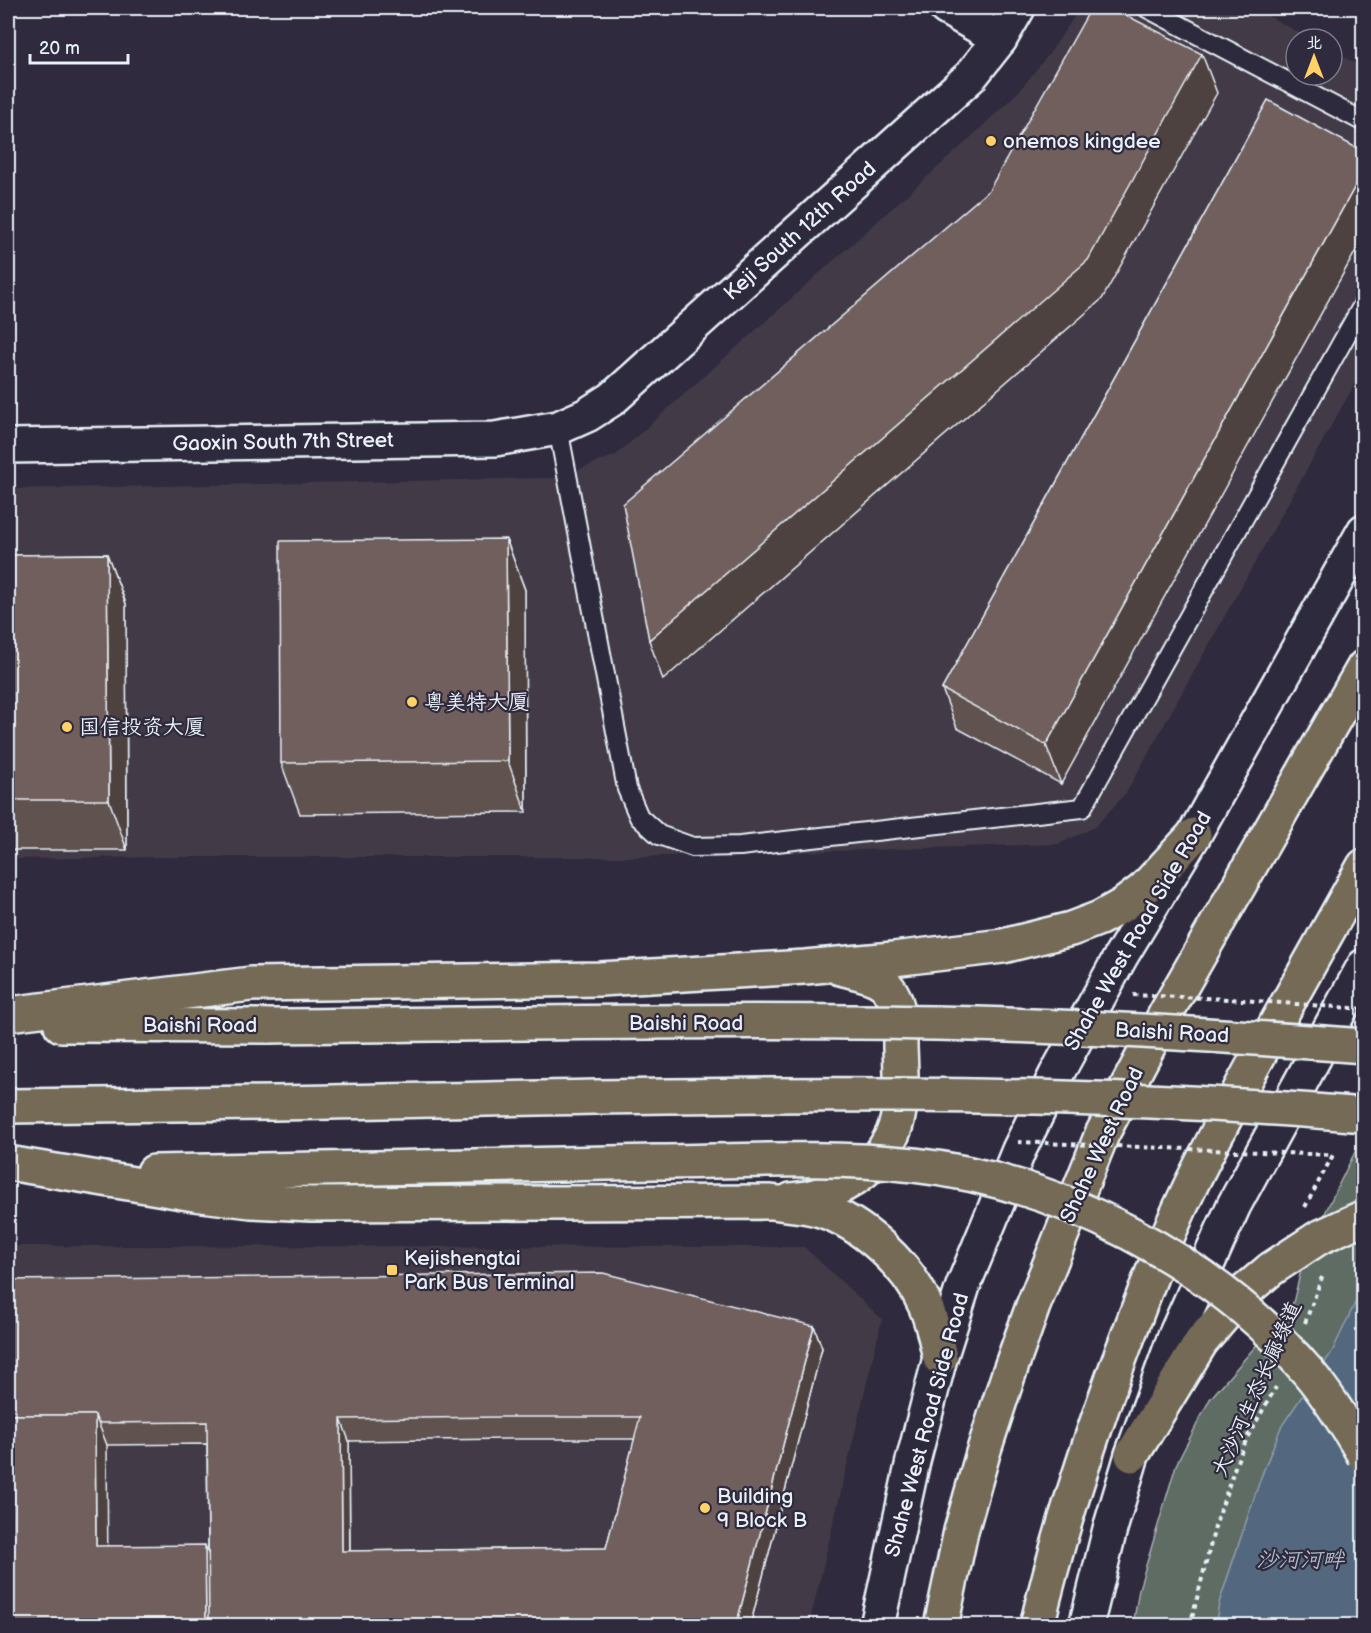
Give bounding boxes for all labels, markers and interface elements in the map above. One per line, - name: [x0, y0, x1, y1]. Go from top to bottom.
- scale bar: [30, 27, 128, 65]
- north arrow: [1284, 27, 1344, 87]
- text: 北: [1306, 34, 1322, 53]
- text: 20 m: [39, 38, 80, 59]
- place label: onemos kingdee: [1003, 129, 1161, 154]
- marker: onemos kingdee: [984, 134, 998, 148]
- street label: Keji South 12th Road: [719, 156, 881, 306]
- street label: Gaoxin South 7th Street: [172, 428, 394, 456]
- place label: 粤美特大厦: [424, 690, 529, 715]
- marker: 粤美特大厦: [405, 695, 419, 709]
- place label: 国信投资大厦: [79, 715, 205, 740]
- marker: 国信投资大厦: [60, 720, 74, 734]
- street label: Shahe West Road Side Road: [1059, 807, 1217, 1055]
- street label: Baishi Road: [629, 1011, 743, 1036]
- street label: Baishi Road: [143, 1013, 257, 1038]
- street label: Baishi Road: [1114, 1018, 1230, 1048]
- street label: Shahe West Road: [1055, 1063, 1149, 1227]
- place label: Kejishengtai Park Bus Terminal: [404, 1246, 574, 1295]
- marker: Kejishengtai Park Bus Terminal: [385, 1263, 399, 1277]
- street label: Shahe West Road Side Road: [880, 1290, 974, 1560]
- street label: 大沙河生态长廊绿道: [1207, 1298, 1307, 1480]
- place label: Building 9 Block B: [717, 1484, 807, 1533]
- marker: Building 9 Block B: [698, 1501, 712, 1515]
- water label: 沙河河畔: [1256, 1547, 1346, 1574]

